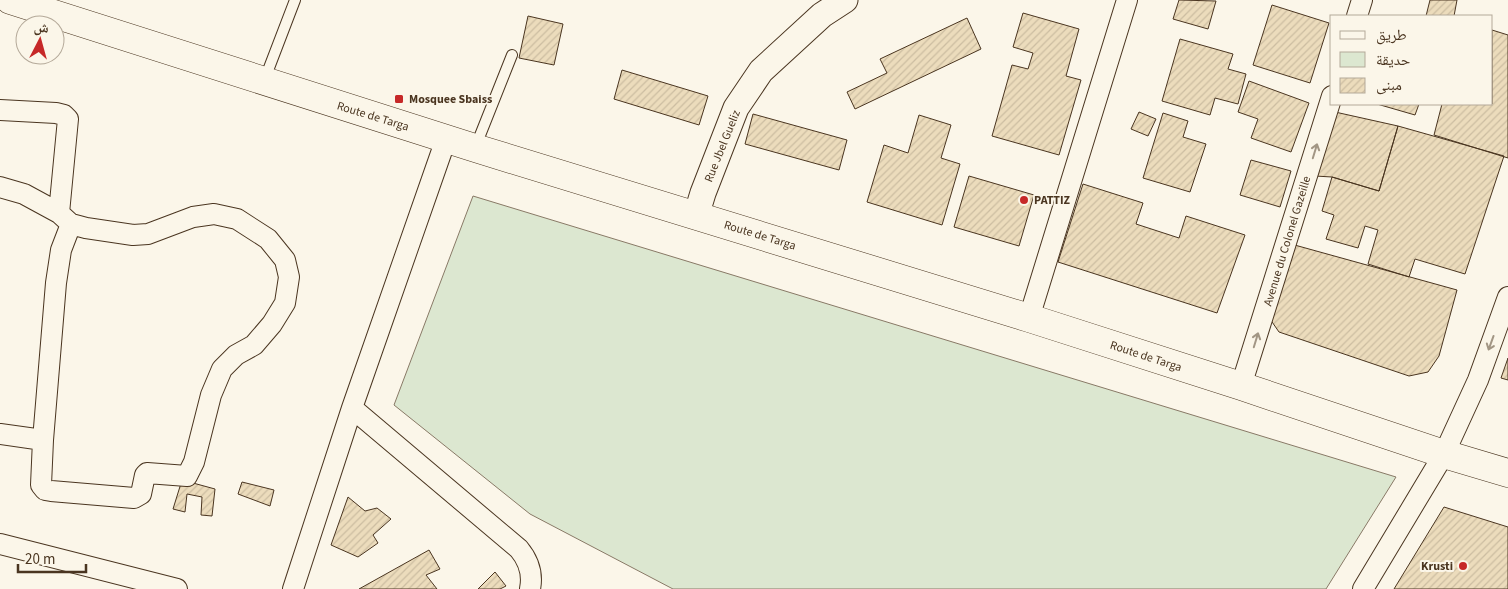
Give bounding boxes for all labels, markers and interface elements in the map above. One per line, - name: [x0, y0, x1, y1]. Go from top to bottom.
- north arrow: [15, 15, 65, 65]
- legend: [1330, 15, 1493, 105]
- text: ش: [33, 17, 50, 39]
- text: طريق: [1376, 25, 1407, 46]
- text: حديقة: [1376, 50, 1411, 71]
- text: مبنى: [1376, 75, 1402, 96]
- place label: Mosquee Sbaiss: [409, 91, 492, 108]
- marker: Mosquee Sbaiss: [393, 93, 405, 105]
- street label: Route de Targa: [335, 97, 411, 136]
- street label: Rue Jbel Gueliz: [700, 108, 745, 185]
- one-way arrow: [1310, 143, 1320, 159]
- street label: Avenue du Colonel Gazeille: [1260, 174, 1315, 308]
- place label: PATTIZ: [1034, 192, 1071, 209]
- marker: PATTIZ: [1018, 194, 1030, 206]
- street label: Route de Targa: [722, 216, 798, 255]
- one-way arrow: [1252, 332, 1261, 348]
- one-way arrow: [1486, 335, 1496, 351]
- street label: Route de Targa: [1108, 337, 1184, 376]
- scale bar: [18, 542, 85, 574]
- text: 20 m: [25, 549, 55, 570]
- place label: Krusti: [1421, 558, 1453, 575]
- marker: Krusti: [1457, 560, 1469, 572]

